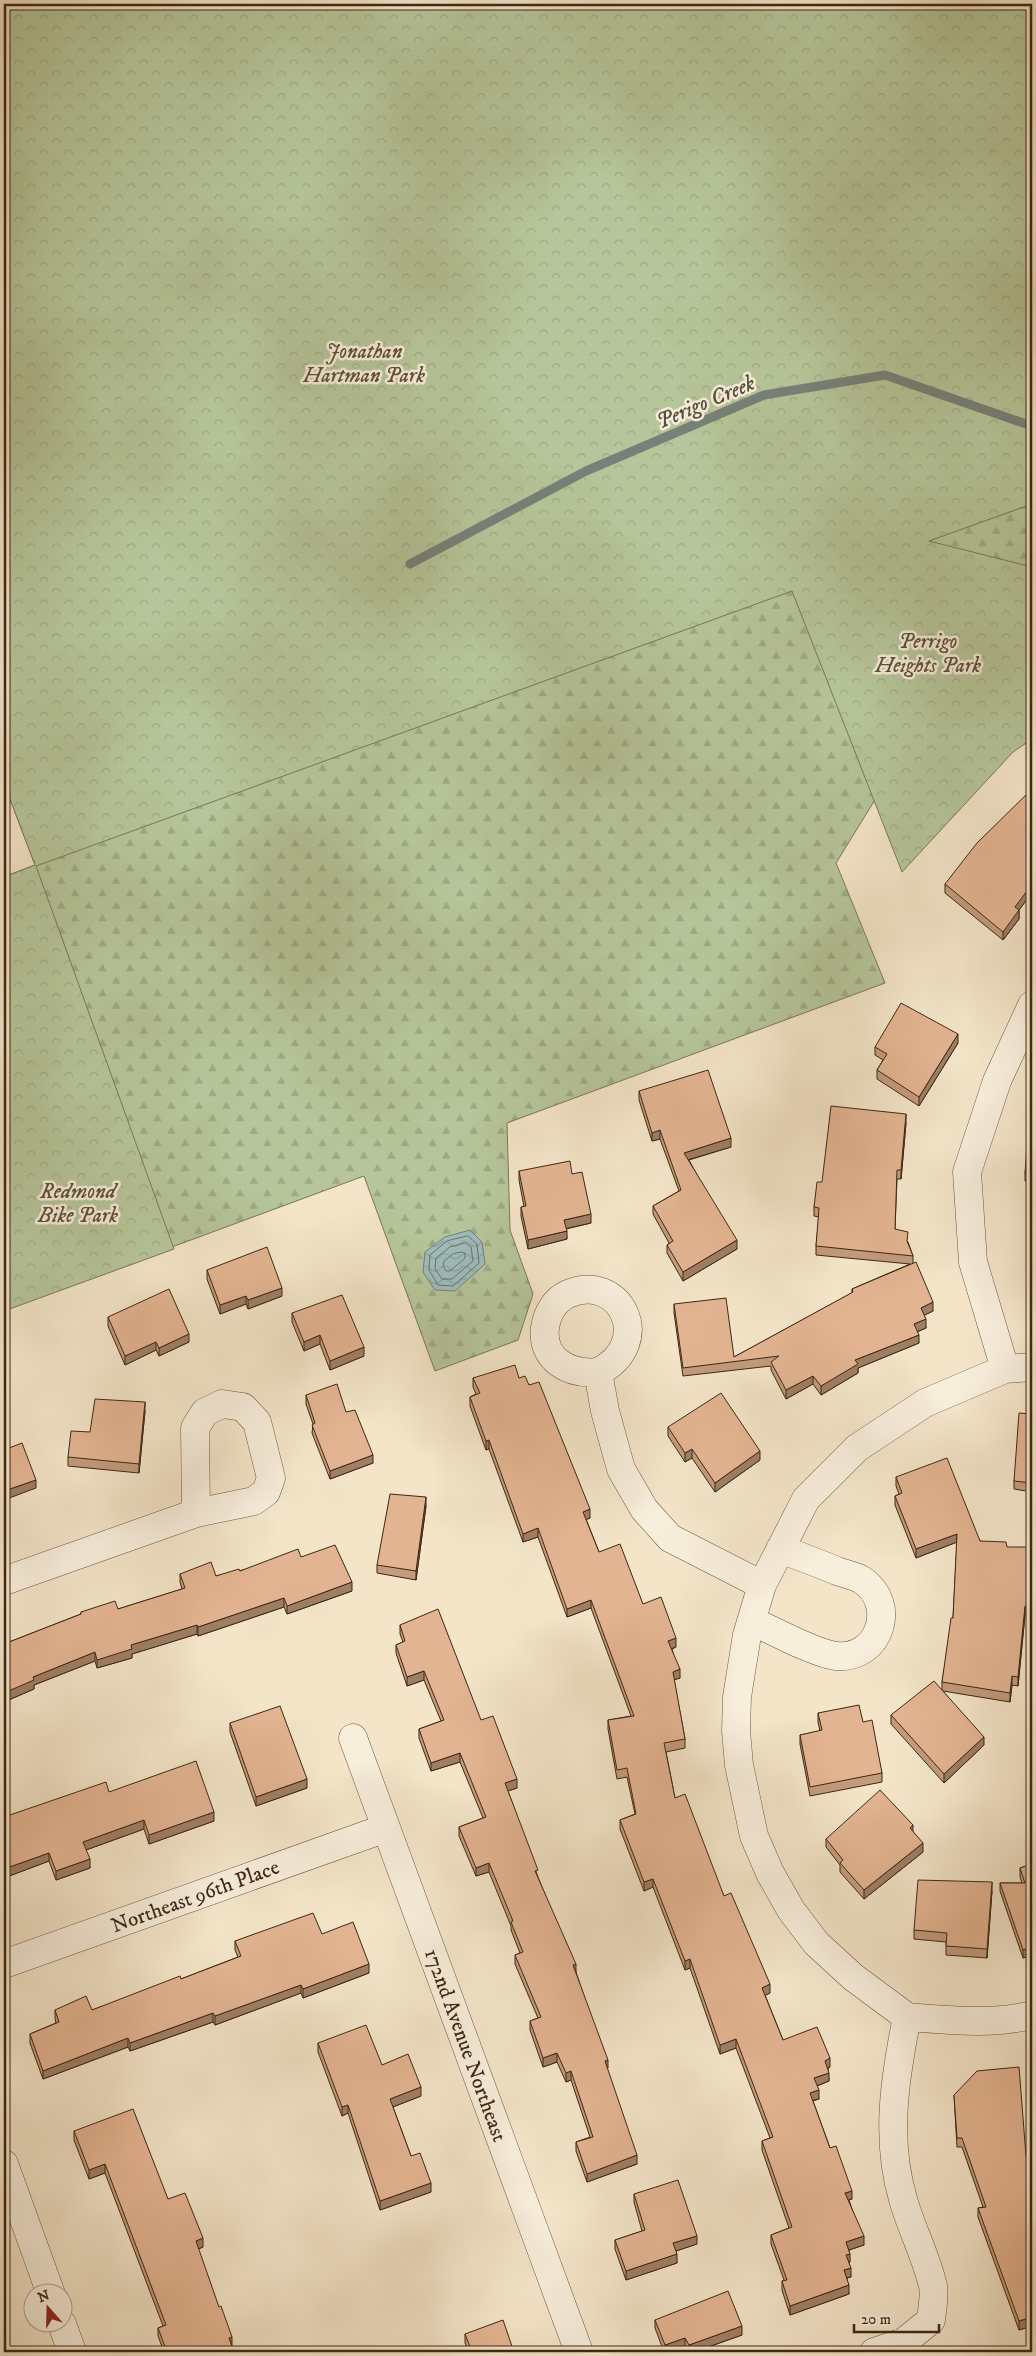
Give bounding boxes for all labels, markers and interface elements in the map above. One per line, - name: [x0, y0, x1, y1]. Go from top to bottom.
- park label: Jonathan Hartman Park: [302, 339, 425, 389]
- water label: Perigo Creek: [652, 369, 760, 435]
- park label: Perrigo Heights Park: [874, 629, 981, 679]
- park label: Redmond Bike Park: [37, 1179, 119, 1229]
- street label: Northeast 96th Place: [108, 1854, 283, 1939]
- street label: 172nd Avenue Northeast: [418, 1945, 512, 2146]
- north arrow: [22, 2284, 72, 2334]
- text: N: [35, 2286, 53, 2307]
- scale bar: [854, 2301, 938, 2333]
- text: 20 m: [861, 2310, 891, 2329]

